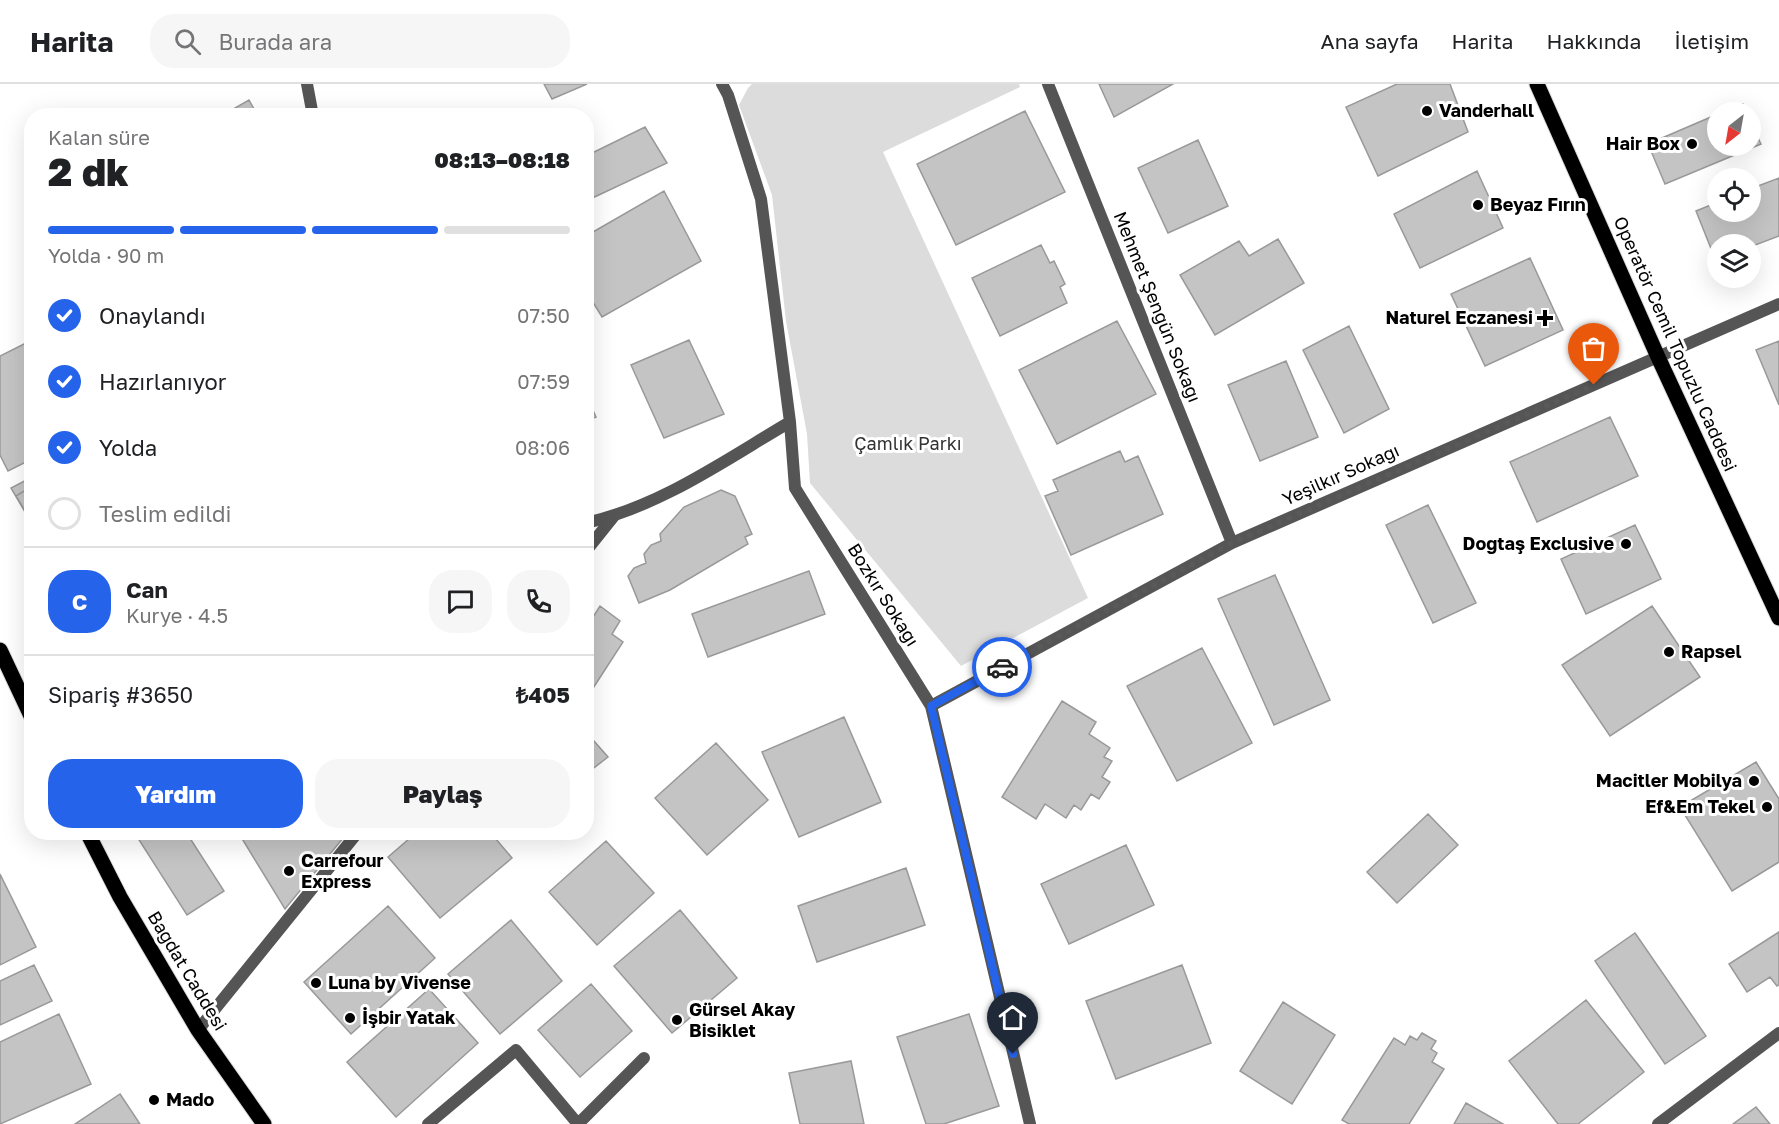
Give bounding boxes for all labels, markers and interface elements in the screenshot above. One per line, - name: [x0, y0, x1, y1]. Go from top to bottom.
- search box: [150, 14, 570, 68]
- text: Harita: [30, 25, 114, 58]
- icon: search: [171, 25, 204, 58]
- text: Burada ara: [219, 28, 332, 55]
- text: Ana sayfa: [1321, 28, 1419, 54]
- text: Harita: [1452, 28, 1513, 54]
- text: Hakkında: [1546, 28, 1641, 54]
- text: İletişim: [1674, 28, 1749, 54]
- place label: Vanderhall: [1439, 99, 1534, 121]
- north arrow: [1707, 102, 1761, 156]
- map controls: [1707, 102, 1761, 288]
- marker: Vanderhall: [1420, 104, 1434, 118]
- text: Kalan süre: [48, 125, 150, 149]
- place label: Hair Box: [1606, 132, 1681, 154]
- marker: Hair Box: [1685, 137, 1699, 151]
- text: 08:13–08:18: [434, 146, 570, 173]
- text: 2 dk: [48, 148, 129, 195]
- button: locate: [1707, 168, 1761, 222]
- place label: Beyaz Fırın: [1490, 193, 1586, 215]
- marker: Beyaz Fırın: [1471, 198, 1485, 212]
- street label: Mehmet Şengün Sokağı: [1110, 208, 1206, 405]
- street label: Operatör Cemil Topuzlu Caddesi: [1610, 213, 1742, 475]
- button: layers: [1707, 234, 1761, 288]
- text: Yolda · 90 m: [48, 243, 164, 267]
- icon: check: [48, 299, 81, 332]
- text: Onaylandı: [99, 302, 206, 329]
- text: 07:50: [517, 303, 570, 327]
- place label: Naturel Eczanesi: [1385, 306, 1533, 328]
- marker: Naturel Eczanesi: [1538, 311, 1552, 325]
- pin: [1568, 323, 1619, 385]
- icon: bag: [1577, 332, 1610, 365]
- icon: check: [48, 365, 81, 398]
- text: Hazırlanıyor: [99, 368, 226, 395]
- text: 07:59: [517, 369, 570, 393]
- icon: check: [48, 431, 81, 464]
- park label: Çamlık Parkı: [854, 432, 962, 454]
- text: Yolda: [99, 434, 157, 461]
- text: 08:06: [515, 435, 570, 459]
- street label: Yeşilkır Sokağı: [1279, 439, 1402, 510]
- text: Teslim edildi: [99, 500, 231, 527]
- place label: Doğtaş Exclusive: [1463, 532, 1614, 554]
- marker: Doğtaş Exclusive: [1619, 537, 1633, 551]
- street label: Bozkır Sokağı: [844, 539, 924, 650]
- button: chat: [429, 570, 492, 633]
- button: phone: [507, 570, 570, 633]
- text: Can: [126, 576, 168, 603]
- text: C: [72, 588, 87, 615]
- text: Kurye · 4.5: [126, 603, 228, 627]
- courier: [972, 637, 1032, 697]
- place label: Rapsel: [1681, 640, 1742, 662]
- marker: Rapsel: [1662, 645, 1676, 659]
- icon: car: [986, 651, 1019, 684]
- text: Sipariş #3650: [48, 681, 193, 708]
- text: ₺405: [516, 681, 570, 708]
- button: Yardım: [48, 759, 303, 828]
- button: Paylaş: [315, 759, 570, 828]
- place label: Macitler Mobilya: [1596, 769, 1742, 791]
- marker: Macitler Mobilya: [1747, 774, 1761, 788]
- place label: Ef&Em Tekel: [1645, 795, 1755, 817]
- marker: Ef&Em Tekel: [1760, 800, 1774, 814]
- place label: Carrefour Express: [301, 849, 384, 892]
- marker: Carrefour Express: [282, 864, 296, 878]
- street label: Bağdat Caddesi: [144, 907, 232, 1034]
- place label: Luna by Vivense: [328, 971, 471, 993]
- marker: Luna by Vivense: [309, 976, 323, 990]
- pin: [987, 992, 1038, 1054]
- place label: Gürsel Akay Bisiklet: [689, 998, 795, 1041]
- icon: home: [996, 1001, 1029, 1034]
- place label: İşbir Yatak: [362, 1006, 456, 1028]
- marker: İşbir Yatak: [343, 1011, 357, 1025]
- marker: Gürsel Akay Bisiklet: [670, 1013, 684, 1027]
- place label: Mado: [166, 1088, 215, 1110]
- marker: Mado: [147, 1093, 161, 1107]

